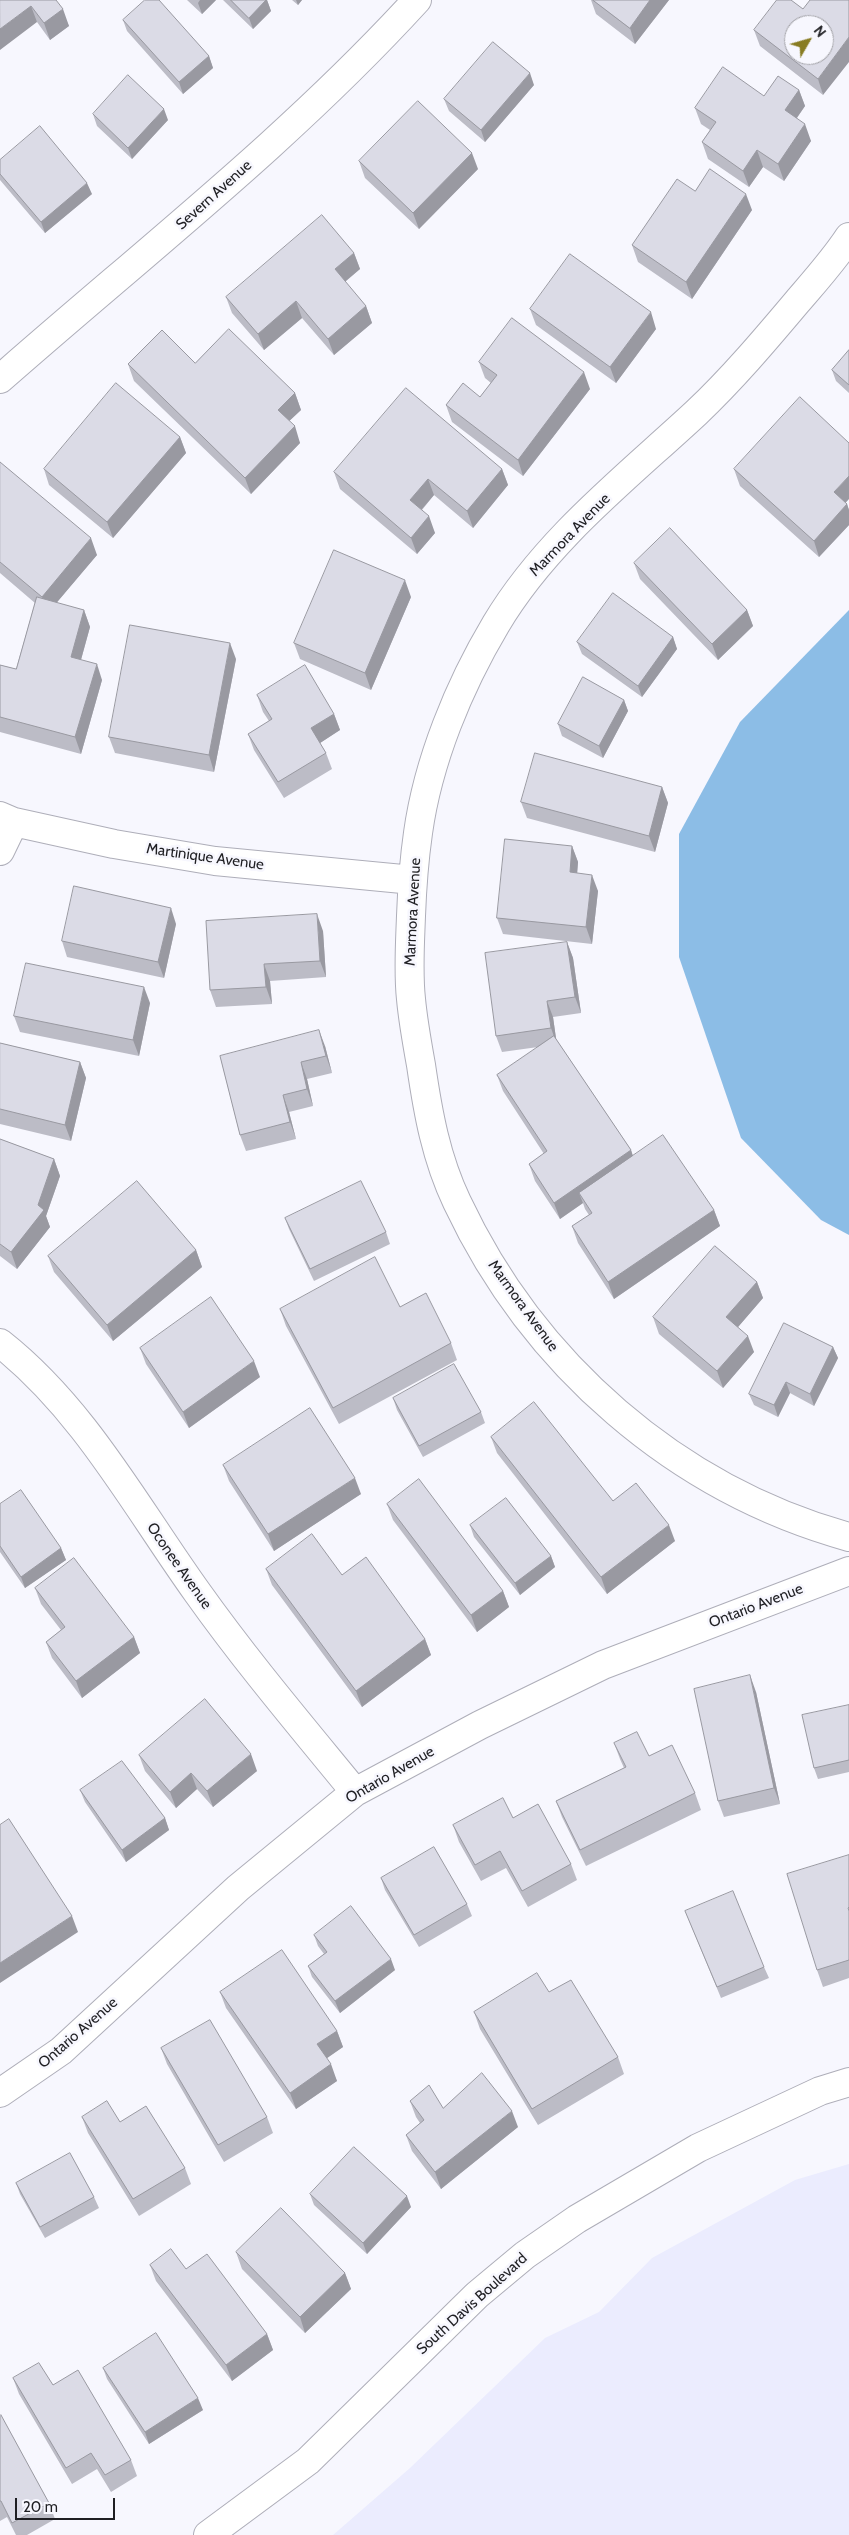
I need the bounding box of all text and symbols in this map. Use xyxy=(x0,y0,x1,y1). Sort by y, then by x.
north arrow xyxy=(784,15,834,65)
text: N xyxy=(810,22,830,41)
street label: Severn Avenue xyxy=(173,156,255,234)
street label: Marmora Avenue xyxy=(526,490,614,580)
street label: Martinique Avenue xyxy=(145,840,265,874)
street label: Marmora Avenue xyxy=(401,857,425,967)
street label: Marmora Avenue xyxy=(484,1257,562,1355)
street label: Oconee Avenue xyxy=(143,1519,215,1613)
street label: Ontario Avenue xyxy=(707,1580,805,1632)
street label: Ontario Avenue xyxy=(343,1742,437,1808)
street label: Ontario Avenue xyxy=(35,1994,121,2072)
street label: South Davis Boulevard xyxy=(413,2250,531,2358)
scale bar xyxy=(18,2488,118,2520)
text: 20 m xyxy=(23,2498,58,2516)

